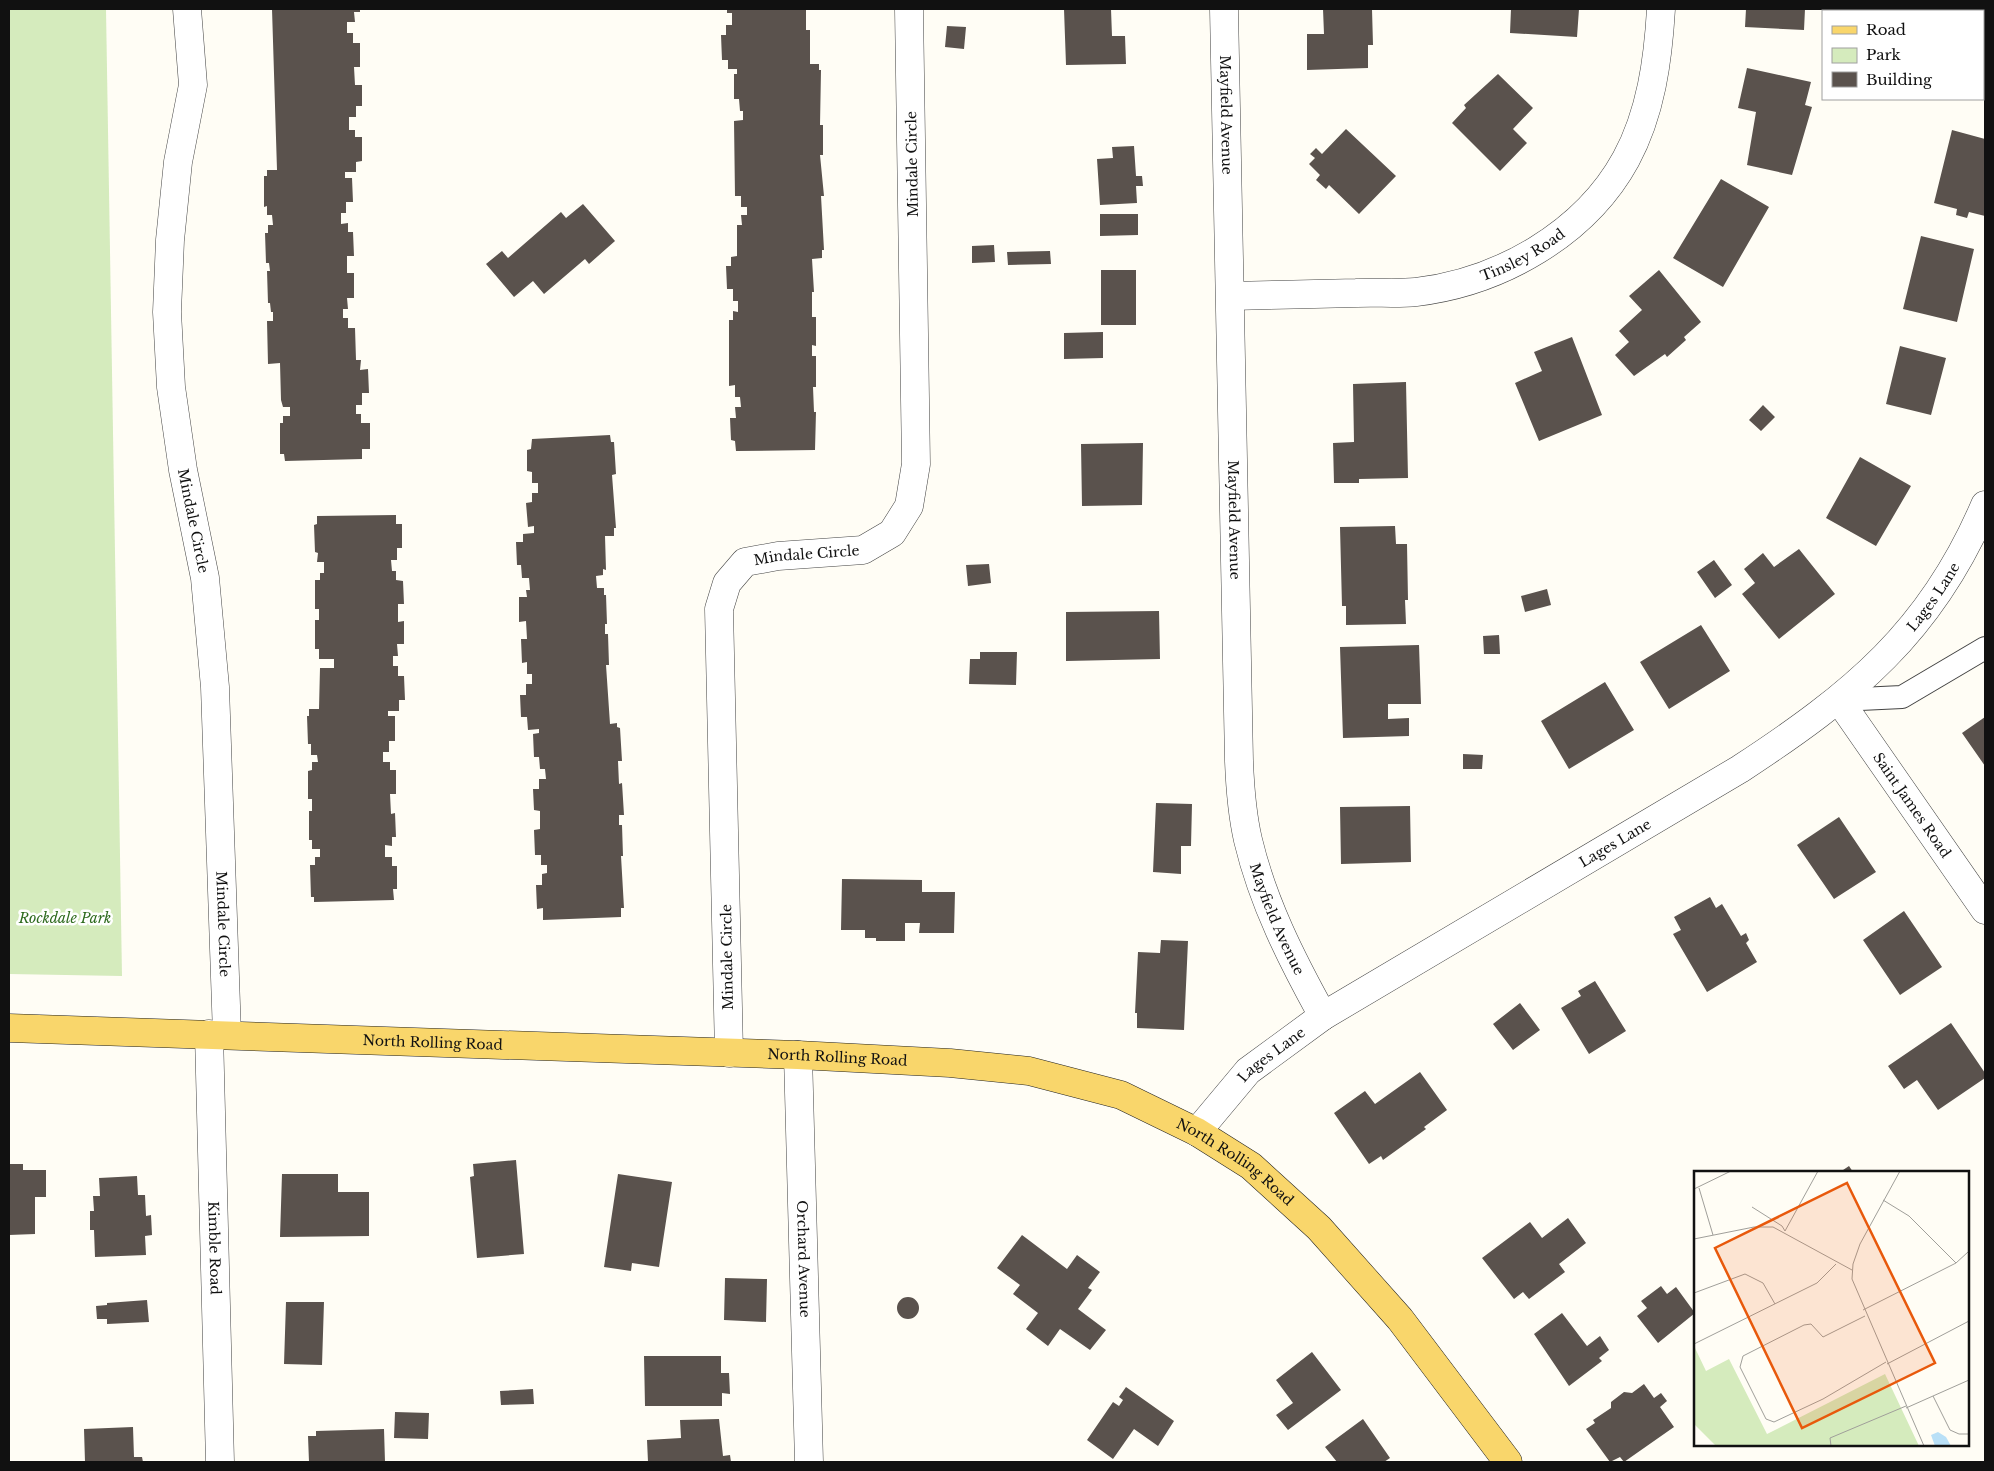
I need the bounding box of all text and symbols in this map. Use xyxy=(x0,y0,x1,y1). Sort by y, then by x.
legend xyxy=(1822,10,1984,100)
text: Road xyxy=(1866,20,1906,39)
text: Park xyxy=(1866,45,1902,64)
street label: Mayfield Avenue xyxy=(1216,55,1236,175)
text: Building xyxy=(1866,70,1933,89)
street label: Mindale Circle xyxy=(902,111,922,217)
street label: Tinsley Road xyxy=(1478,224,1569,285)
street label: Mayfield Avenue xyxy=(1224,460,1244,580)
street label: Mindale Circle xyxy=(174,467,213,575)
street label: Mindale Circle xyxy=(752,541,860,569)
street label: Lages Lane xyxy=(1903,559,1964,635)
street label: Saint James Road xyxy=(1869,749,1955,862)
street label: Lages Lane xyxy=(1576,815,1654,871)
street label: Mayfield Avenue xyxy=(1246,861,1308,978)
street label: Mindale Circle xyxy=(212,871,234,977)
street label: Mindale Circle xyxy=(717,904,737,1010)
park label: Rockdale Park xyxy=(18,909,111,927)
street label: Lages Lane xyxy=(1234,1023,1309,1086)
street label: North Rolling Road xyxy=(362,1031,504,1054)
street label: North Rolling Road xyxy=(767,1045,908,1070)
street label: North Rolling Road xyxy=(1173,1114,1298,1210)
inset map xyxy=(1694,1171,1969,1446)
street label: Orchard Avenue xyxy=(793,1200,814,1318)
street label: Kimble Road xyxy=(204,1201,225,1296)

